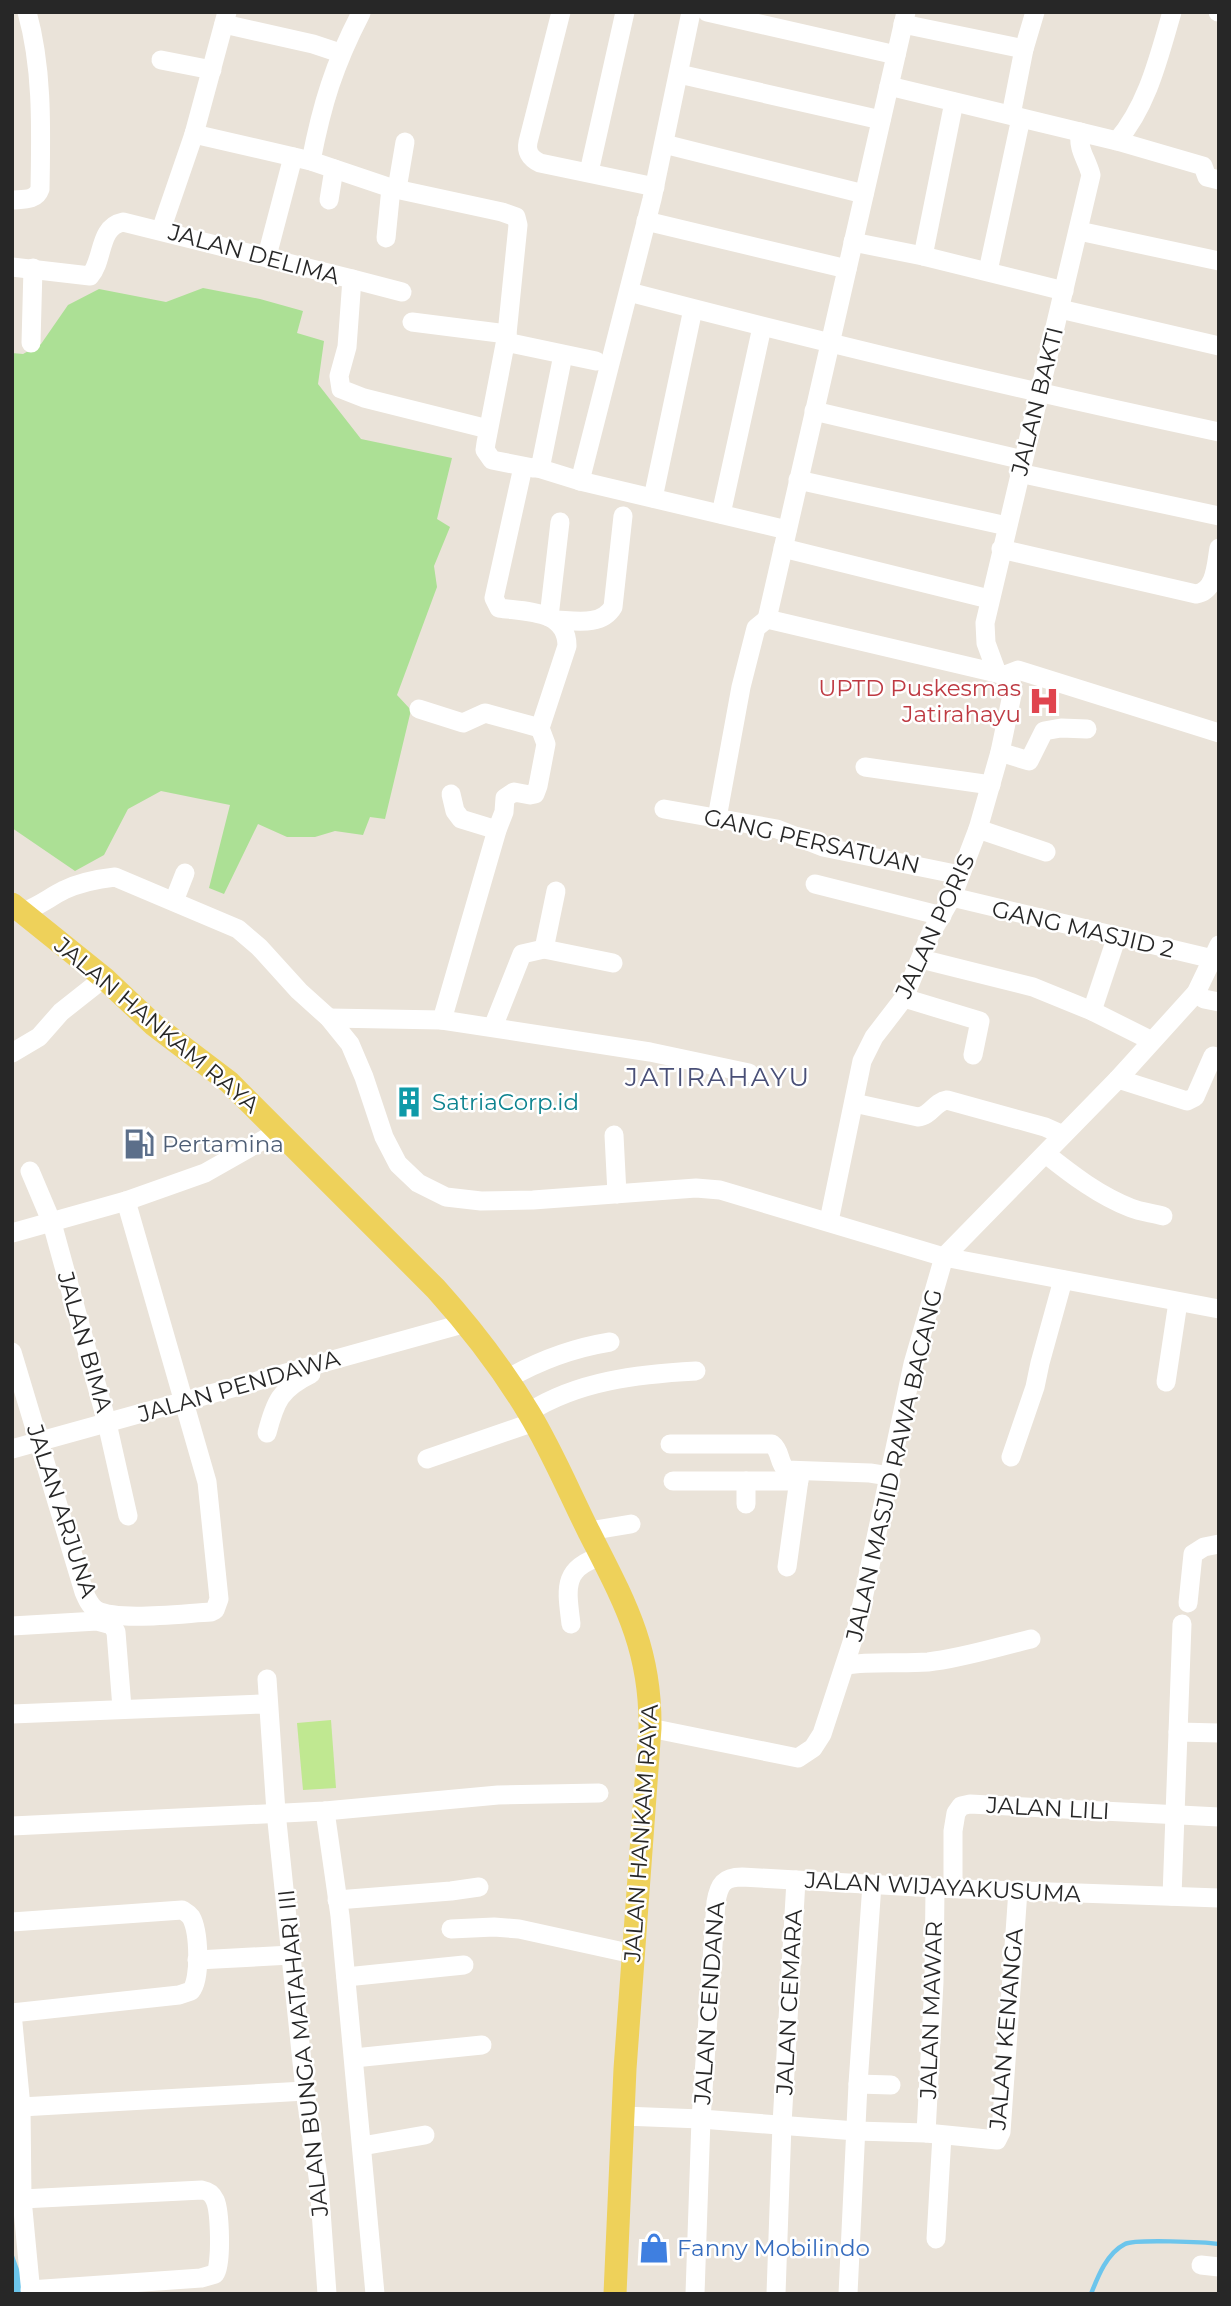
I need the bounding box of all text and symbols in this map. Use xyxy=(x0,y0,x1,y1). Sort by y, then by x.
street label: JALAN DELIMA xyxy=(165,217,343,290)
street label: JALAN BAKTI xyxy=(1005,324,1069,479)
place label: UPTD Puskesmas Jatirahayu xyxy=(818,674,1021,728)
hospital icon: UPTD Puskesmas Jatirahayu xyxy=(1027,684,1061,718)
street label: GANG PERSATUAN xyxy=(701,803,923,879)
street label: JALAN PORIS xyxy=(889,849,981,1004)
street label: GANG MASJID 2 xyxy=(989,894,1177,964)
street label: JALAN HANKAM RAYA xyxy=(48,931,265,1119)
district label: JATIRAHAYU xyxy=(624,1061,811,1093)
building icon: SatriaCorp.id xyxy=(392,1085,426,1119)
place label: SatriaCorp.id xyxy=(432,1088,579,1116)
fuel station icon: Pertamina xyxy=(122,1127,156,1161)
place label: Pertamina xyxy=(162,1130,284,1158)
street label: JALAN BIMA xyxy=(51,1267,119,1416)
street label: JALAN MASJID RAWA BACANG xyxy=(840,1286,948,1645)
street label: JALAN PENDAWA xyxy=(134,1344,344,1428)
street label: JALAN ARJUNA xyxy=(21,1420,103,1602)
street label: JALAN HANKAM RAYA xyxy=(618,1703,664,1964)
street label: JALAN LILI xyxy=(985,1791,1110,1825)
street label: JALAN WIJAYAKUSUMA xyxy=(803,1866,1082,1908)
street label: JALAN BUNGA MATAHARI III xyxy=(272,1888,334,2219)
street label: JALAN CENDANA xyxy=(688,1900,730,2106)
street label: JALAN CEMARA xyxy=(770,1908,808,2096)
street label: JALAN MAWAR xyxy=(914,1921,948,2100)
street label: JALAN KENANGA xyxy=(983,1926,1029,2132)
shop icon: Fanny Mobilindo xyxy=(637,2231,671,2265)
place label: Fanny Mobilindo xyxy=(677,2234,870,2262)

